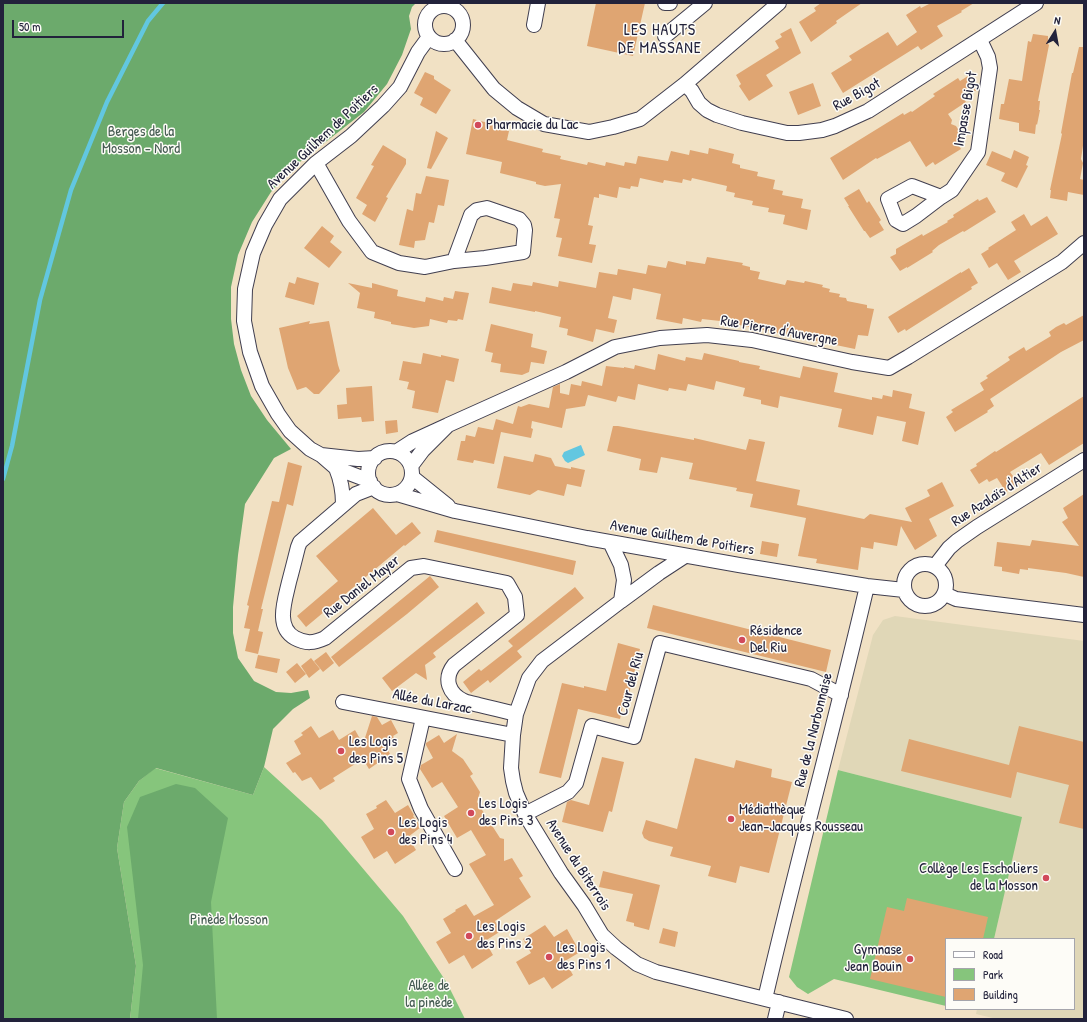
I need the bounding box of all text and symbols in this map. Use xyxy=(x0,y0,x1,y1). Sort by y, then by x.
scale bar xyxy=(14,12,126,38)
north arrow xyxy=(1035,12,1075,52)
text: N xyxy=(1053,13,1061,28)
text: 50 m xyxy=(19,18,40,35)
district label: LES HAUTS DE MASSANE xyxy=(618,21,702,59)
street label: Impasse Bigot xyxy=(951,70,981,148)
street label: Rue Bigot xyxy=(830,75,884,115)
street label: Avenue Guilhem de Poitiers xyxy=(264,81,382,193)
place label: Pharmacie du Lac xyxy=(486,116,578,134)
marker: Pharmacie du Lac xyxy=(473,120,483,130)
park label: Berges de la Mosson - Nord xyxy=(102,123,180,158)
street label: Rue Pierre d'Auvergne xyxy=(719,312,839,350)
street label: Rue Azalaïs d'Altier xyxy=(948,459,1046,531)
street label: Avenue Guilhem de Poitiers xyxy=(609,516,755,560)
street label: Rue Daniel Mayer xyxy=(320,552,404,622)
place label: Résidence Del Riu xyxy=(750,622,802,657)
marker: Résidence Del Riu xyxy=(737,635,747,645)
street label: Cour del Riu xyxy=(614,650,648,718)
street label: Rue de la Narbonnaise xyxy=(791,671,837,789)
street label: Allée du Larzac xyxy=(391,686,473,718)
place label: Les Logis des Pins 5 xyxy=(349,733,403,768)
marker: Les Logis des Pins 5 xyxy=(336,746,346,756)
place label: Les Logis des Pins 3 xyxy=(479,795,533,830)
place label: Médiathèque Jean-Jacques Rousseau xyxy=(739,801,863,836)
marker: Les Logis des Pins 3 xyxy=(466,808,476,818)
place label: Les Logis des Pins 4 xyxy=(399,814,452,849)
marker: Médiathèque Jean-Jacques Rousseau xyxy=(726,814,736,824)
street label: Avenue du Biterrois xyxy=(542,816,614,914)
marker: Les Logis des Pins 4 xyxy=(386,827,396,837)
place label: Collège Les Escholiers de la Mosson xyxy=(919,860,1038,895)
marker: Collège Les Escholiers de la Mosson xyxy=(1041,873,1051,883)
park label: Pinède Mosson xyxy=(190,911,268,929)
place label: Les Logis des Pins 2 xyxy=(477,918,532,953)
marker: Les Logis des Pins 2 xyxy=(464,931,474,941)
legend xyxy=(945,938,1075,1010)
place label: Les Logis des Pins 1 xyxy=(557,939,610,974)
place label: Gymnase Jean Bouin xyxy=(845,941,902,976)
text: Road xyxy=(983,946,1003,963)
marker: Les Logis des Pins 1 xyxy=(544,952,554,962)
marker: Gymnase Jean Bouin xyxy=(905,954,915,964)
text: Park xyxy=(983,966,1003,983)
park label: Allée de la pinède xyxy=(405,977,453,1012)
text: Building xyxy=(983,986,1018,1003)

